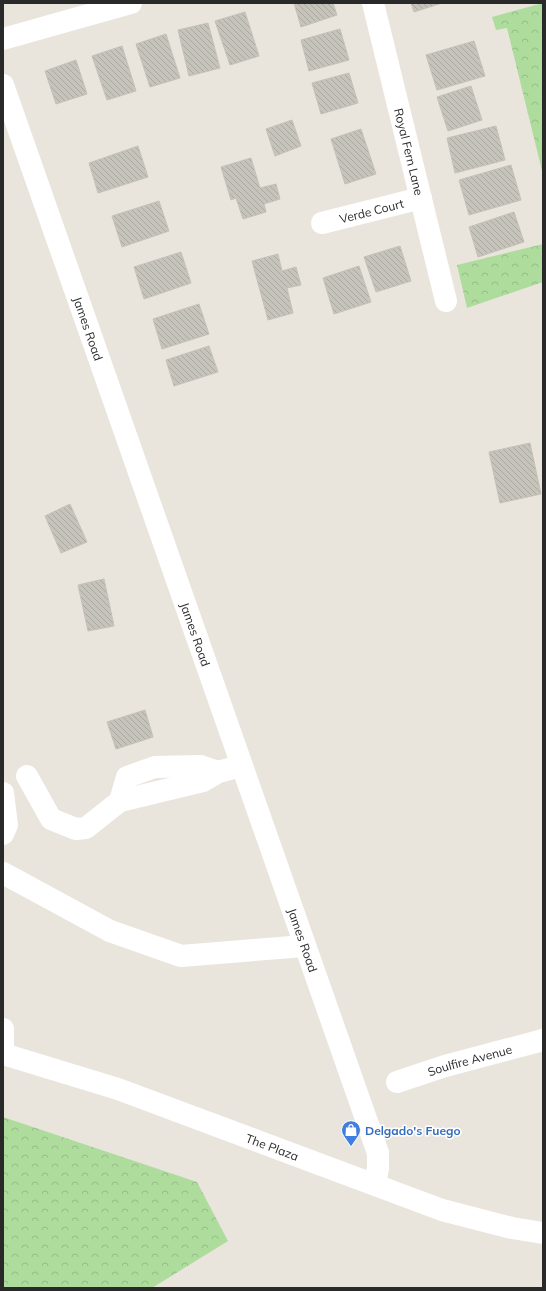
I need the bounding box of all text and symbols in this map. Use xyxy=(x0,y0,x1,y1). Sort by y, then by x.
street label: Royal Fern Lane xyxy=(391,106,427,197)
street label: Verde Court xyxy=(338,195,405,226)
street label: James Road xyxy=(70,294,107,362)
street label: James Road xyxy=(178,600,214,668)
street label: James Road xyxy=(285,906,321,974)
street label: Soulfire Avenue xyxy=(426,1041,513,1079)
shop icon: Delgado's Fuego xyxy=(340,1119,362,1147)
place label: Delgado's Fuego xyxy=(365,1123,461,1138)
street label: The Plaza xyxy=(244,1130,301,1163)

